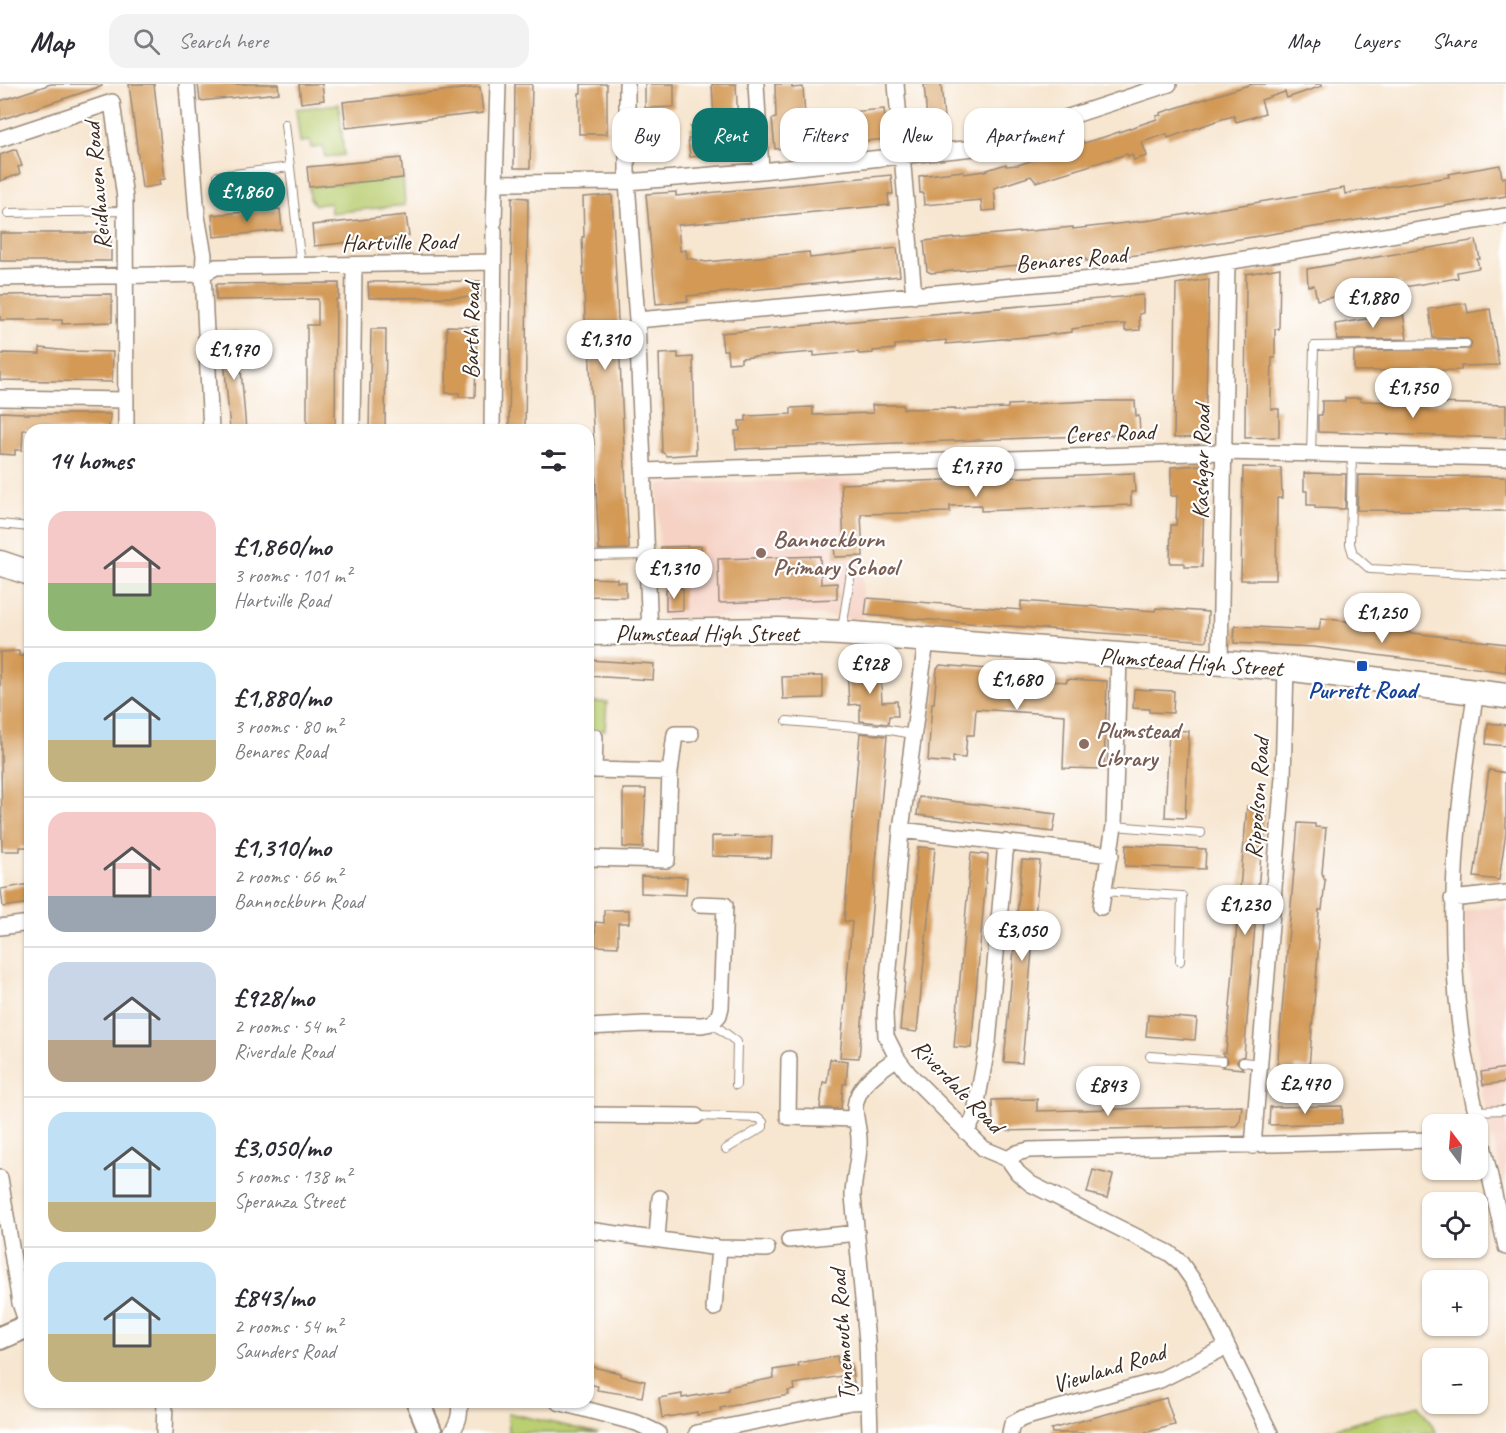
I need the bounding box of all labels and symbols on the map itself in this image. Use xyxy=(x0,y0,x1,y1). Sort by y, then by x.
street label: Reidhaven Road xyxy=(76,117,118,251)
pin: £1,860 xyxy=(198,172,296,223)
street label: Hartville Road xyxy=(341,226,460,258)
street label: Benares Road xyxy=(1014,239,1131,279)
pin: £1,880 xyxy=(1324,278,1422,329)
street label: Barth Road xyxy=(455,279,487,379)
pin: £1,310 xyxy=(556,320,654,371)
pin: £1,970 xyxy=(185,330,283,381)
pin: £1,750 xyxy=(1364,368,1462,419)
street label: Kashgar Road xyxy=(1185,401,1217,519)
street label: Ceres Road xyxy=(1065,416,1159,450)
pin: £1,770 xyxy=(927,447,1025,498)
place label: Bannockburn Primary School xyxy=(773,524,903,582)
marker: Bannockburn Primary School xyxy=(754,546,768,560)
pin: £1,310 xyxy=(625,549,723,600)
pin: £1,250 xyxy=(1333,593,1431,644)
street label: Plumstead High Street xyxy=(615,618,801,648)
street label: Plumstead High Street xyxy=(1098,641,1286,684)
pin: £928 xyxy=(834,644,906,695)
marker: Purrett Road xyxy=(1355,659,1369,673)
pin: £1,680 xyxy=(968,660,1066,711)
place label: Purrett Road xyxy=(1308,675,1420,705)
place label: Plumstead Library xyxy=(1096,715,1184,773)
street label: Rippolson Road xyxy=(1238,733,1276,860)
marker: Plumstead Library xyxy=(1077,737,1091,751)
pin: £1,230 xyxy=(1196,885,1294,936)
pin: £3,050 xyxy=(973,911,1071,962)
street label: Riverdale Road xyxy=(906,1033,1013,1142)
pin: £2,470 xyxy=(1256,1064,1354,1115)
pin: £843 xyxy=(1072,1066,1144,1117)
north arrow xyxy=(1422,1114,1488,1180)
street label: Tynemouth Road xyxy=(822,1264,862,1402)
street label: Viewland Road xyxy=(1049,1336,1173,1399)

